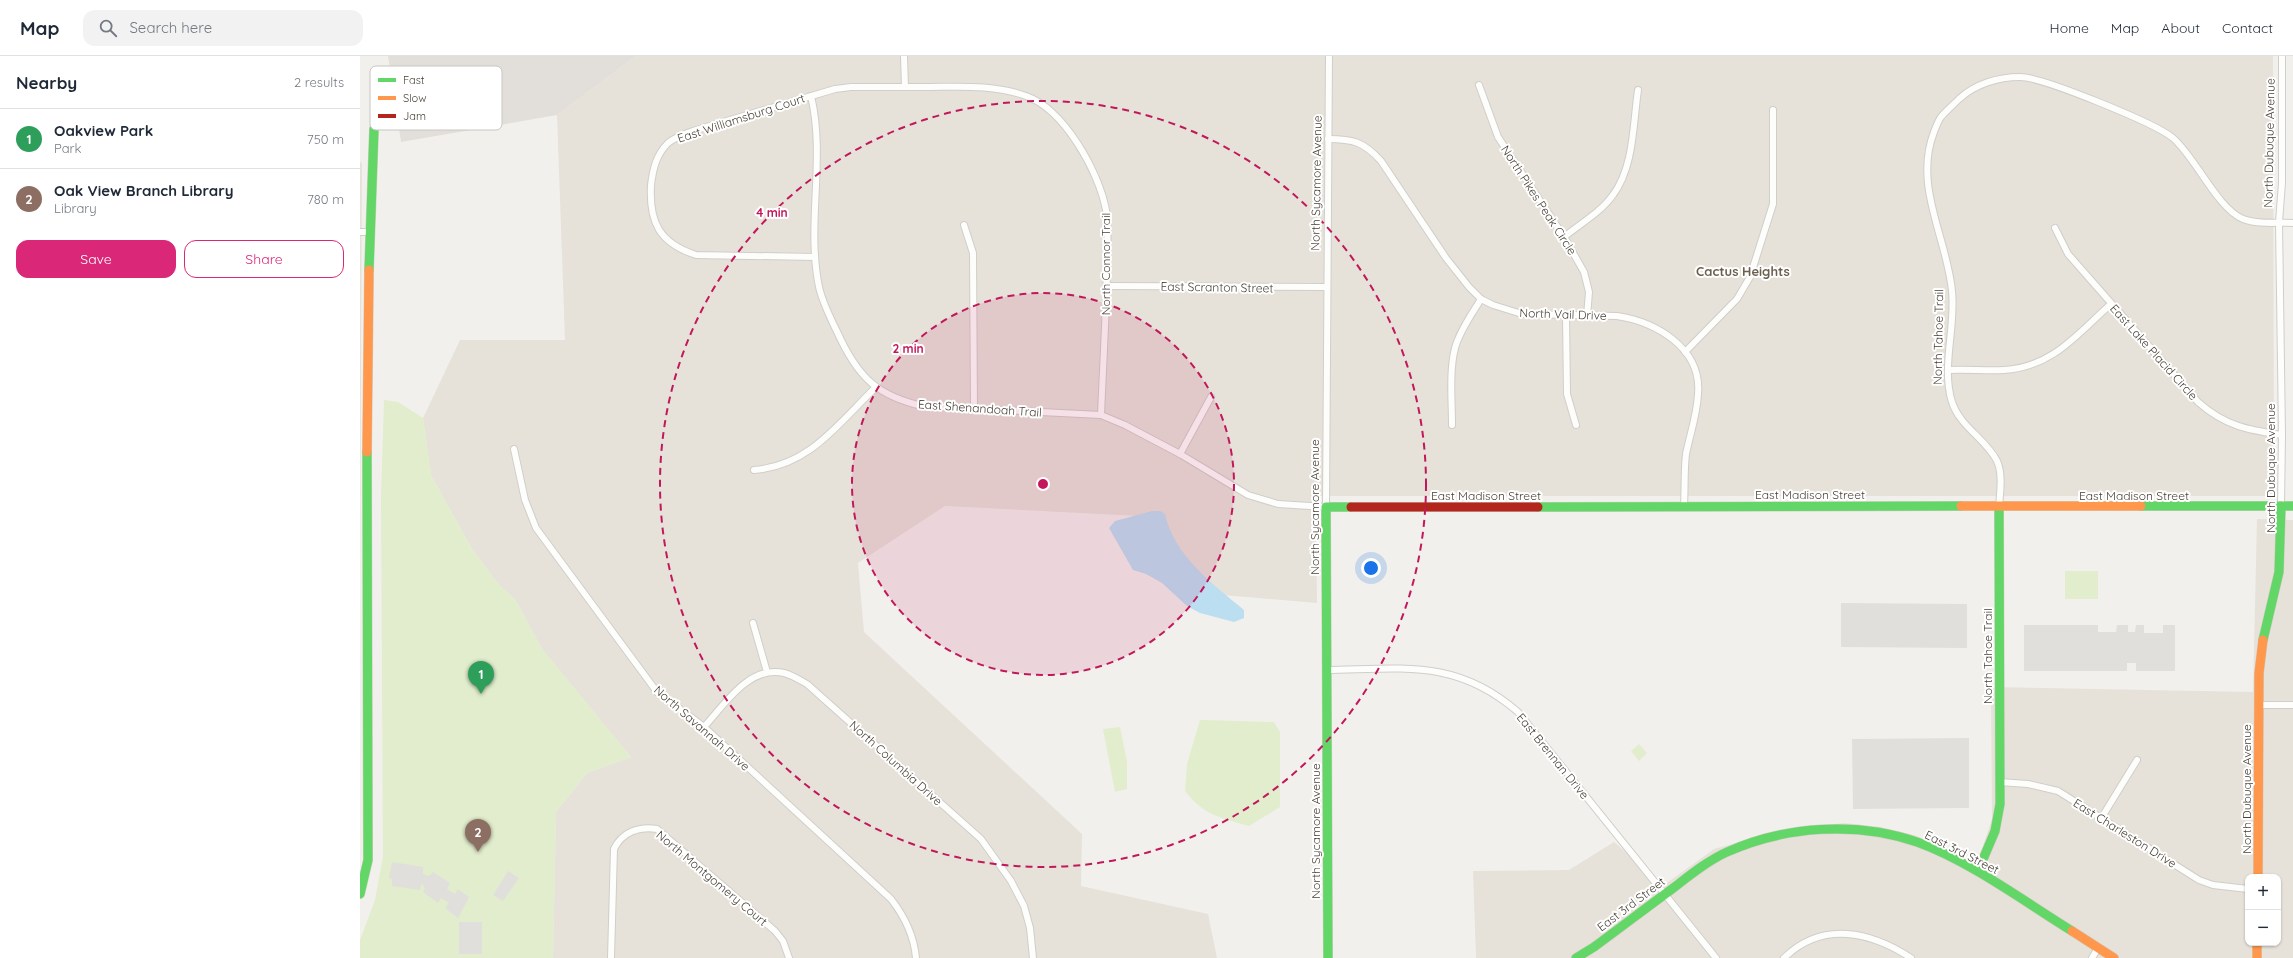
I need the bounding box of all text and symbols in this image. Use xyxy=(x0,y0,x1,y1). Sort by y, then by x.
search box xyxy=(83,10,363,46)
text: Map xyxy=(20,16,59,40)
icon: search xyxy=(97,17,119,39)
text: Search here xyxy=(129,18,212,37)
text: Home xyxy=(2050,19,2089,37)
text: Map xyxy=(2111,19,2139,37)
text: About xyxy=(2161,19,2200,37)
text: Contact xyxy=(2222,19,2273,37)
legend xyxy=(370,66,502,130)
text: Nearby xyxy=(16,72,77,93)
text: Fast xyxy=(403,73,425,87)
text: 2 results xyxy=(294,74,344,90)
street label: North Dubuque Avenue xyxy=(2260,78,2278,208)
street label: East Williamsburg Court xyxy=(675,90,807,146)
text: Slow xyxy=(403,91,427,105)
text: Jam xyxy=(403,109,426,123)
street label: North Sycamore Avenue xyxy=(1307,115,1325,251)
text: Oakview Park xyxy=(54,121,153,140)
text: 1 xyxy=(26,131,32,147)
text: 750 m xyxy=(307,131,344,147)
text: Park xyxy=(54,140,82,156)
street label: North Pikes Peak Circle xyxy=(1498,142,1580,258)
text: Oak View Branch Library xyxy=(54,181,234,200)
text: 2 xyxy=(25,191,33,207)
text: 780 m xyxy=(307,191,344,207)
text: Library xyxy=(54,200,97,216)
text: 4 min xyxy=(756,205,788,220)
street label: North Connor Trail xyxy=(1098,213,1113,315)
button: Save xyxy=(16,240,176,278)
button: Share xyxy=(184,240,344,278)
district label: Cactus Heights xyxy=(1696,263,1790,279)
street label: East Scranton Street xyxy=(1160,279,1274,295)
street label: North Tahoe Trail xyxy=(1930,289,1946,385)
street label: East Lake Placid Circle xyxy=(2107,301,2201,403)
street label: North Vail Drive xyxy=(1519,305,1607,323)
text: 2 min xyxy=(892,341,924,356)
street label: East Shenandoah Trail xyxy=(918,396,1042,420)
street label: North Dubuque Avenue xyxy=(2263,403,2278,533)
street label: North Sycamore Avenue xyxy=(1307,439,1322,575)
centre of rings xyxy=(1036,477,1050,491)
street label: East Madison Street xyxy=(1755,487,1865,502)
street label: East Madison Street xyxy=(1431,488,1541,503)
street label: East Madison Street xyxy=(2079,488,2189,503)
your location xyxy=(1361,558,1381,578)
street label: North Tahoe Trail xyxy=(1980,608,1995,704)
pin: 1 xyxy=(468,661,494,694)
street label: North Savannah Drive xyxy=(651,682,753,774)
street label: East Brennan Drive xyxy=(1514,710,1592,802)
street label: North Columbia Drive xyxy=(847,717,946,809)
street label: North Dubuque Avenue xyxy=(2239,724,2254,854)
street label: North Sycamore Avenue xyxy=(1308,763,1323,899)
street label: East Charleston Drive xyxy=(2071,795,2180,871)
pin: 2 xyxy=(465,819,491,852)
street label: North Montgomery Court xyxy=(653,827,771,929)
street label: East 3rd Street xyxy=(1922,827,2002,877)
street label: East 3rd Street xyxy=(1594,874,1668,934)
map controls xyxy=(2245,874,2281,946)
button: + xyxy=(2245,874,2281,910)
button: − xyxy=(2245,910,2281,946)

